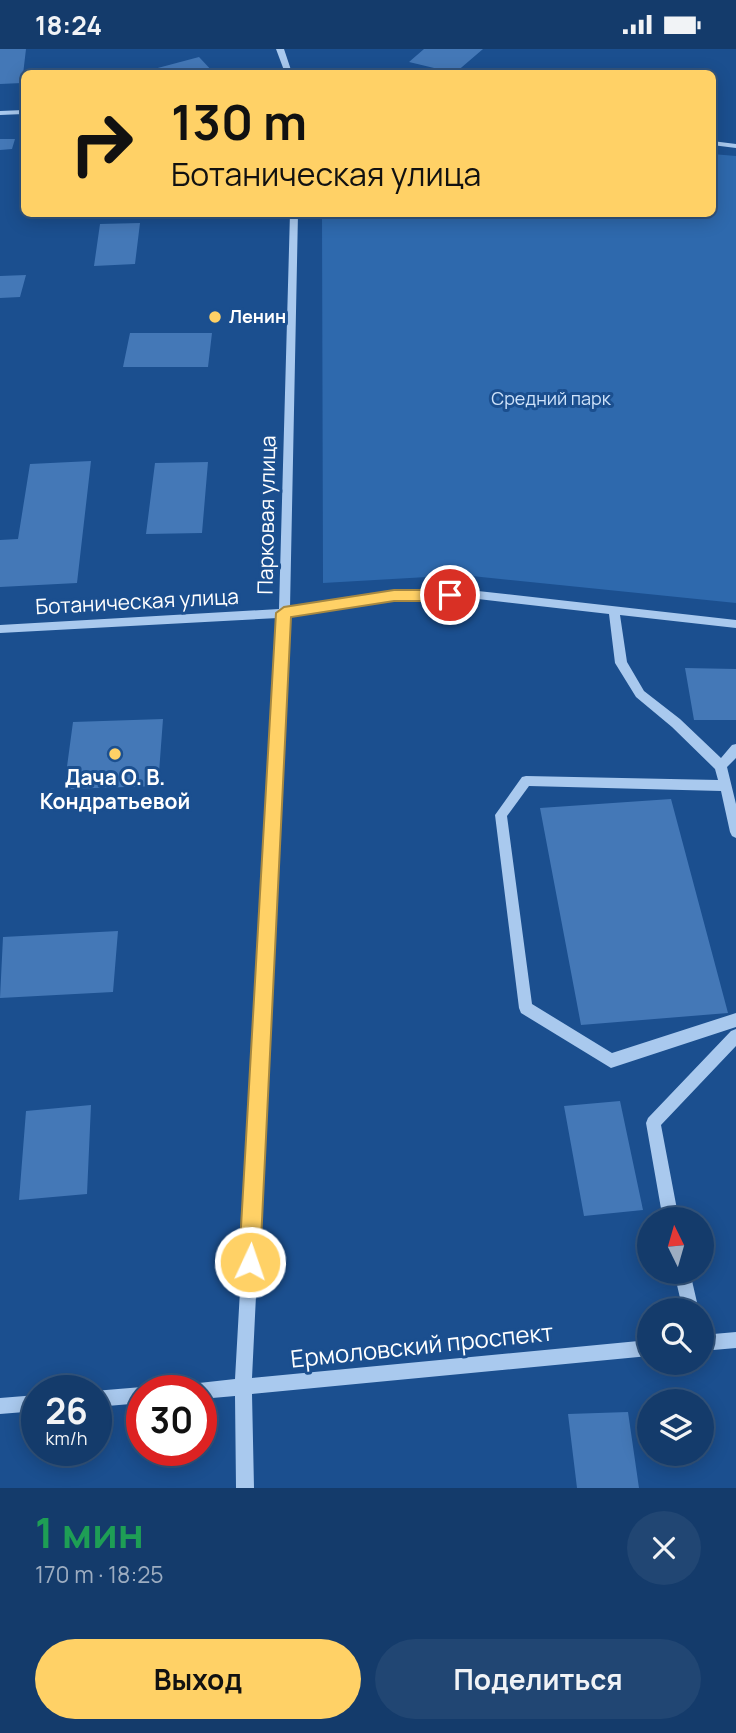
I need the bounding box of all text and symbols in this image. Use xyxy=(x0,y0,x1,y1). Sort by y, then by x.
text: 18:24 xyxy=(35,7,102,43)
text: 130 m xyxy=(171,88,307,155)
icon: right xyxy=(56,98,147,189)
text: Ботаническая улица xyxy=(171,152,481,196)
place label: Ленин xyxy=(229,304,286,328)
marker: Ленин xyxy=(207,309,223,325)
park label: Средний парк xyxy=(491,386,612,410)
street label: Парковая улица xyxy=(251,435,281,595)
pin xyxy=(420,565,480,625)
icon: arrive xyxy=(431,576,469,614)
street label: Ботаническая улица xyxy=(35,582,239,620)
marker: Дача О. В. Кондратьевой xyxy=(107,746,123,762)
place label: Дача О. В. Кондратьевой xyxy=(40,763,190,815)
north arrow xyxy=(637,1207,714,1285)
map controls xyxy=(637,1207,714,1466)
position arrow xyxy=(213,1225,287,1299)
button: search xyxy=(637,1298,714,1375)
street label: Ермоловский проспект xyxy=(289,1314,555,1375)
speed limit sign: 30 xyxy=(126,1375,217,1466)
text: 26 xyxy=(45,1387,88,1435)
button: layers xyxy=(637,1389,714,1466)
text: km/h xyxy=(46,1426,87,1450)
text: 1 мин xyxy=(35,1503,144,1561)
button: close xyxy=(627,1511,701,1585)
text: 170 m · 18:25 xyxy=(35,1558,164,1590)
button: Выход xyxy=(35,1639,361,1719)
button: Поделиться xyxy=(375,1639,701,1719)

